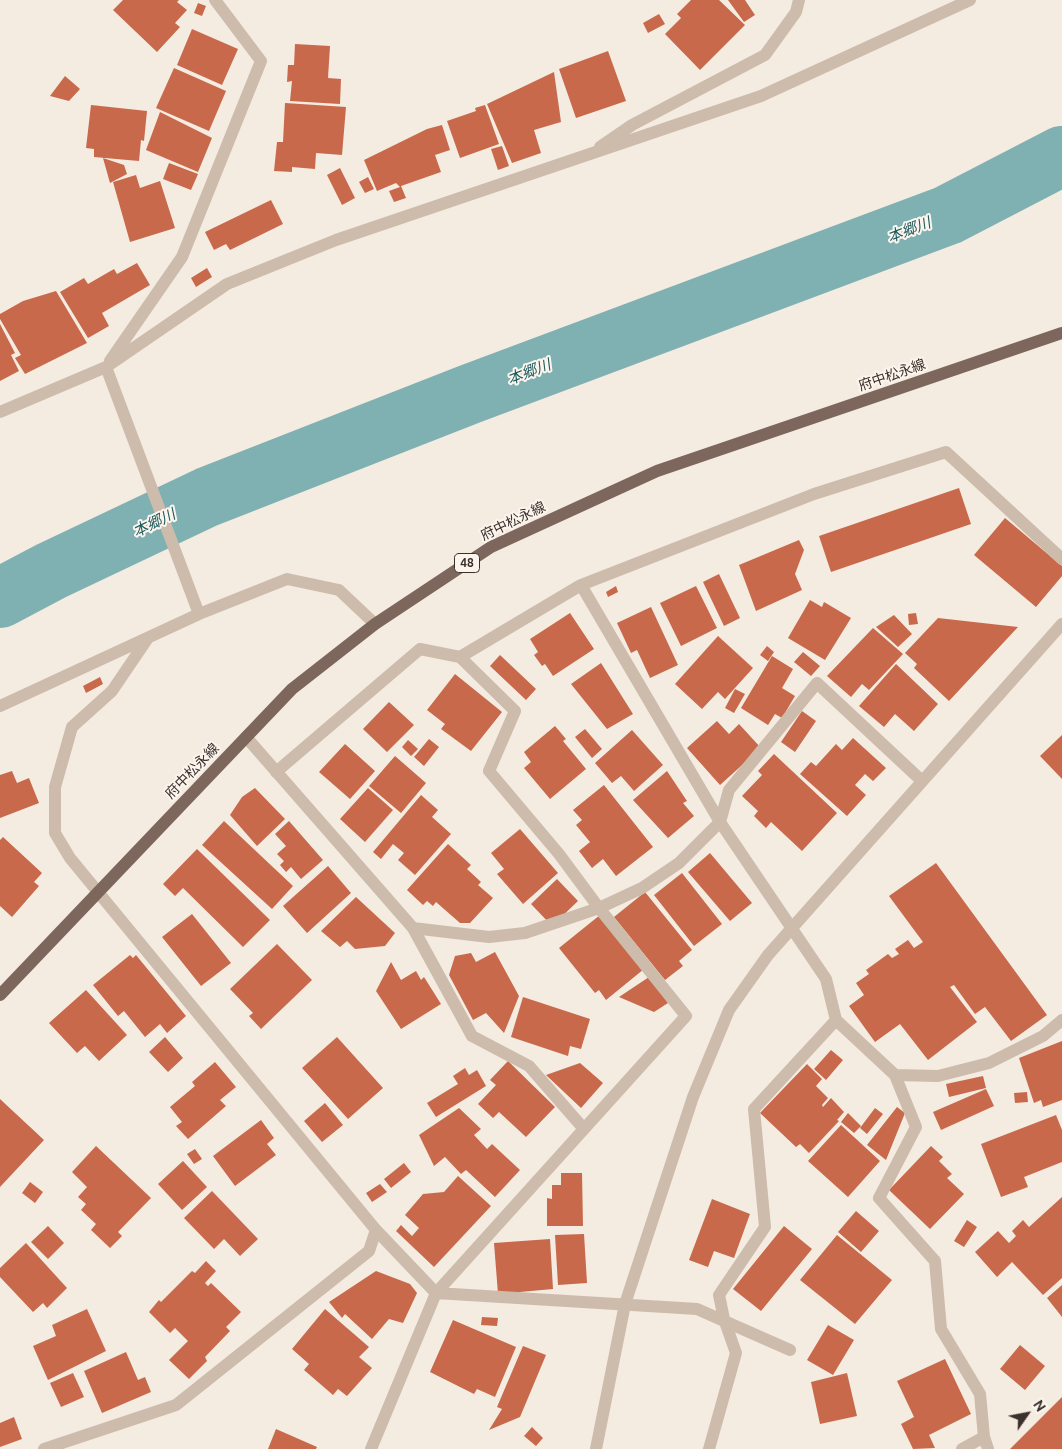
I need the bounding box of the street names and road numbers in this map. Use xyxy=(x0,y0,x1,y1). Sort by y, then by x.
street label: 府中松永線 xyxy=(856,356,928,394)
street label: 府中松永線 xyxy=(478,498,548,544)
road number: 48 xyxy=(454,554,480,572)
street label: 府中松永線 xyxy=(162,740,222,802)

